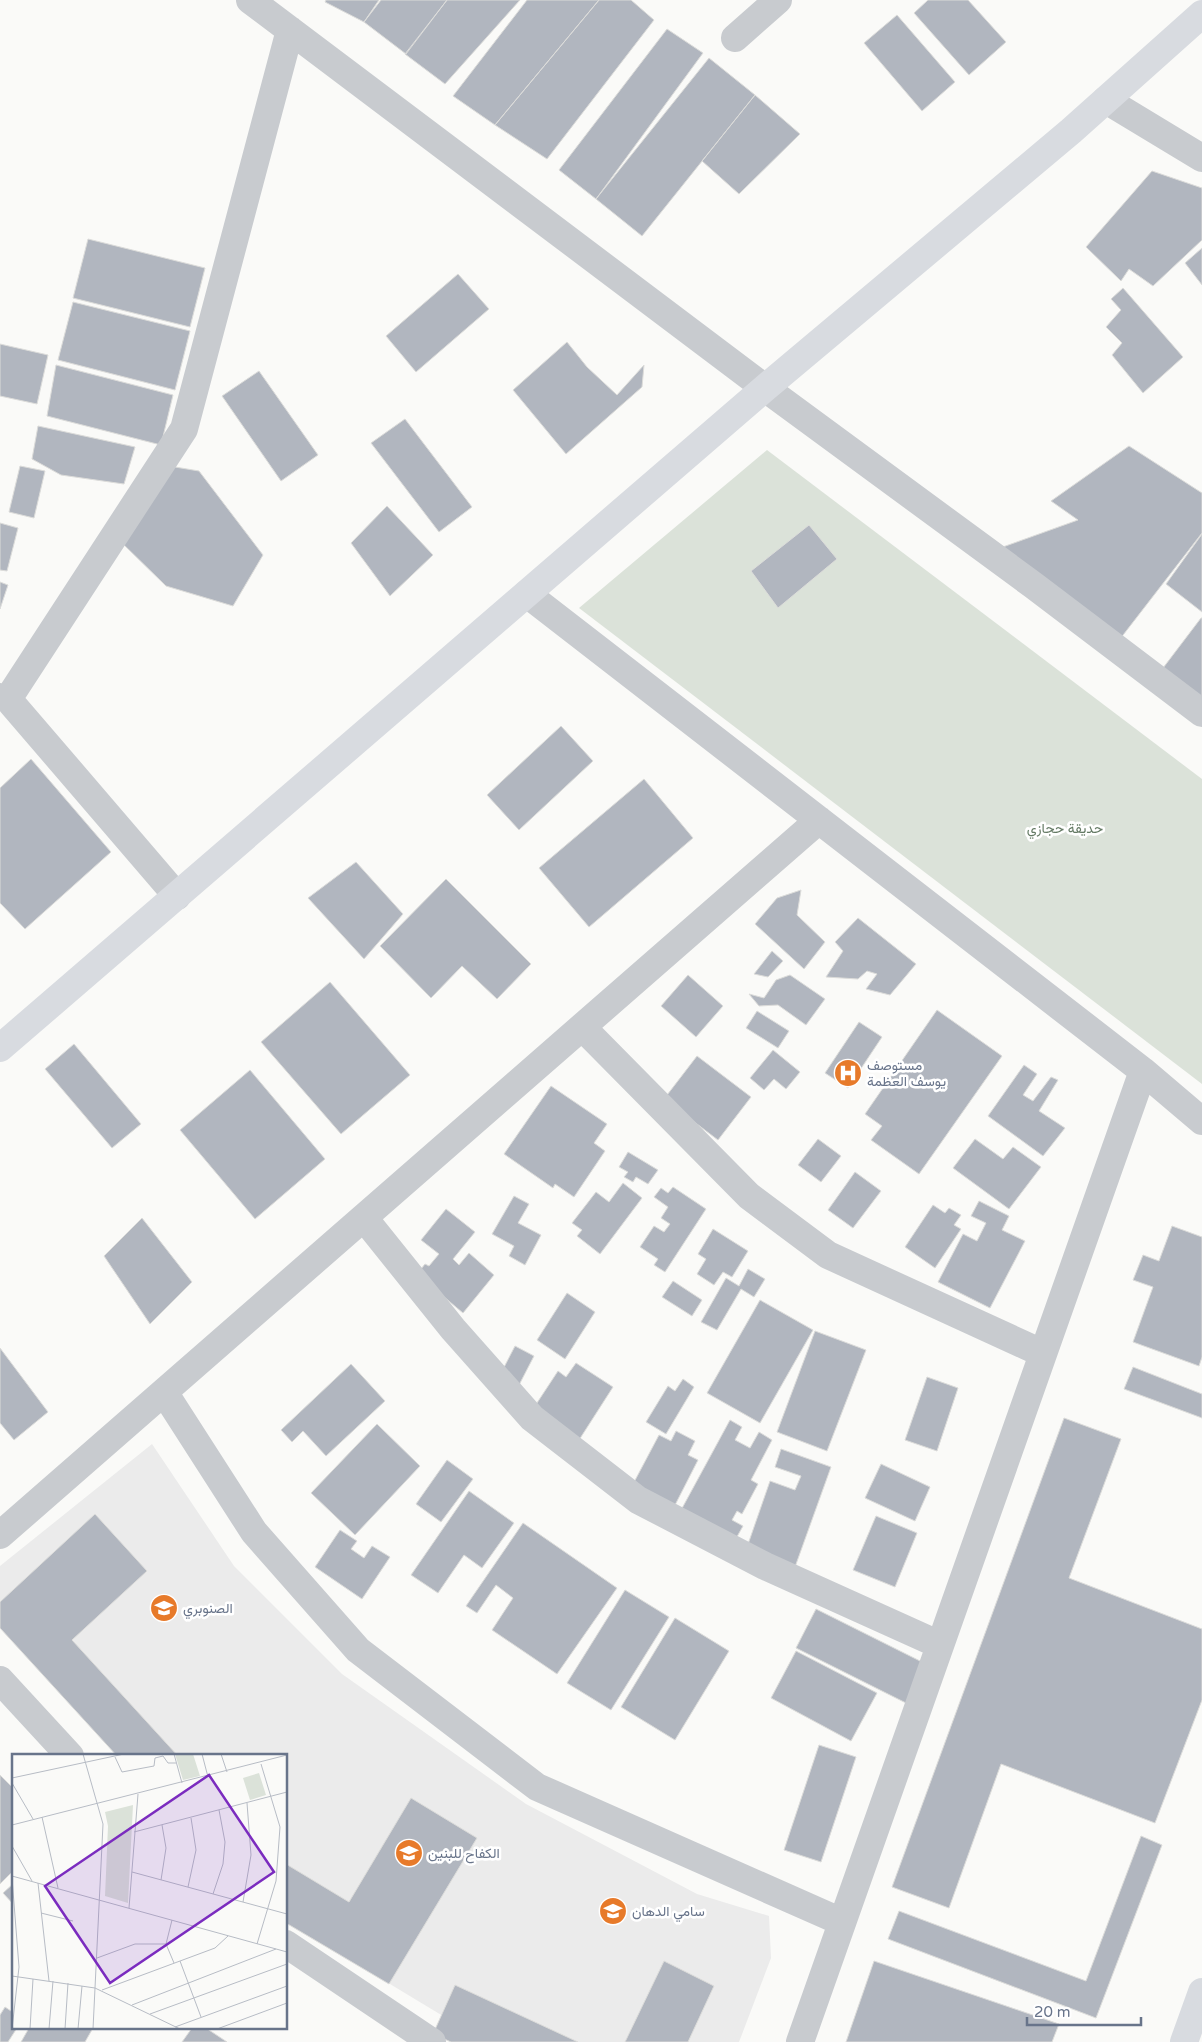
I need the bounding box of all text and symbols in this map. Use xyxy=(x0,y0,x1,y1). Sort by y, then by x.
park label: حديقة حجازي xyxy=(1027,820,1103,840)
place label: مستوصف يوسف العظمة xyxy=(867,1057,946,1090)
hospital icon: مستوصف يوسف العظمة xyxy=(833,1058,863,1088)
school or university icon: الصنوبري xyxy=(149,1593,179,1623)
place label: الصنوبري xyxy=(183,1600,233,1620)
inset map xyxy=(12,1754,288,2030)
school or university icon: الكفاح للبنين xyxy=(394,1838,424,1868)
place label: الكفاح للبنين xyxy=(428,1845,500,1864)
school or university icon: سامي الدهان xyxy=(598,1896,628,1926)
place label: سامي الدهان xyxy=(632,1903,705,1923)
scale bar xyxy=(1027,1994,1141,2026)
text: 20 m xyxy=(1034,2003,1071,2021)

